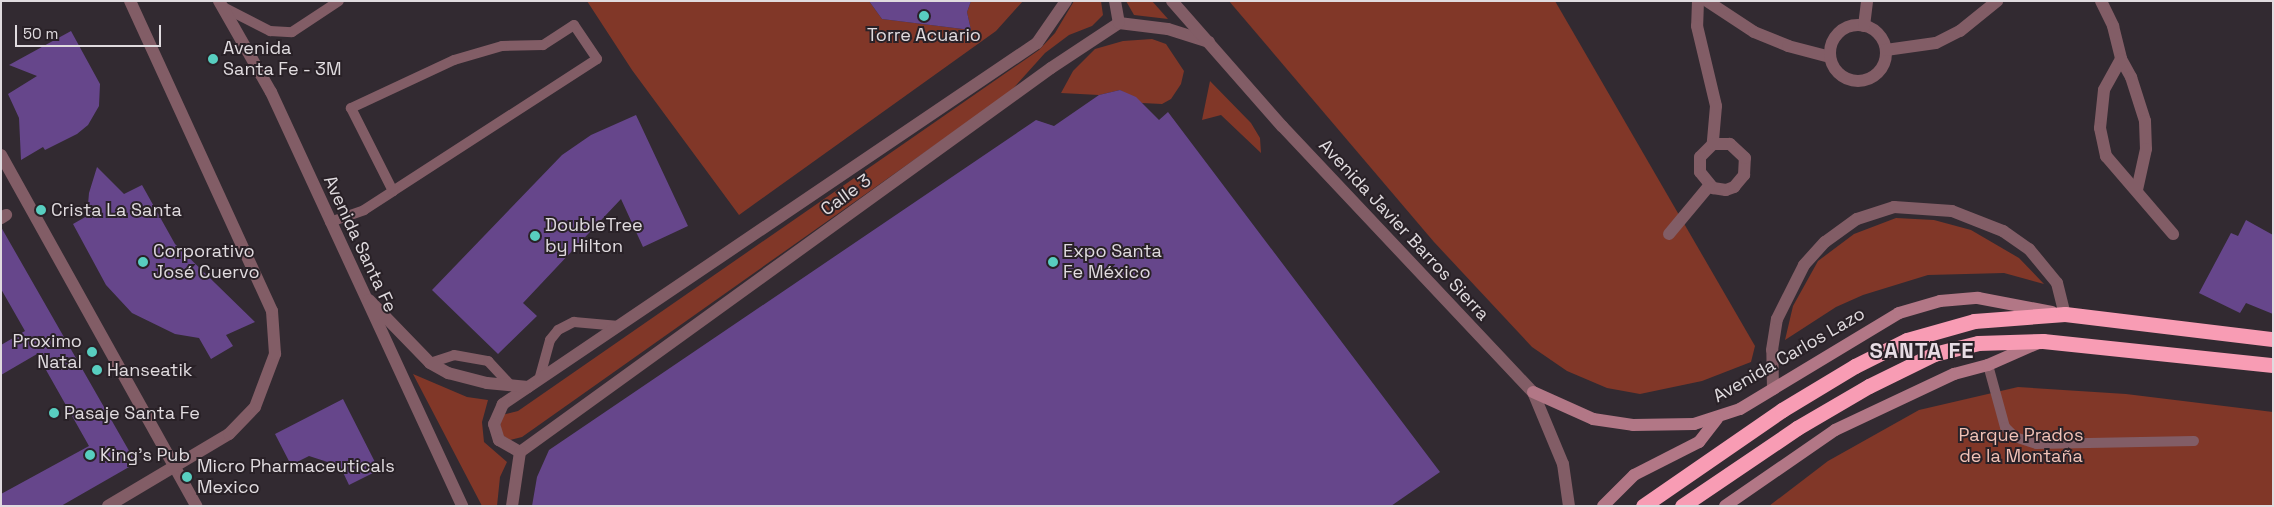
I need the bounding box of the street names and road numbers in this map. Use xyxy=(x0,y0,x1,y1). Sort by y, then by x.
street label: Avenida Javier Barros Sierra xyxy=(1314,135,1494,325)
street label: Calle 3 xyxy=(817,170,875,220)
street label: Avenida Santa Fe xyxy=(319,172,401,316)
street label: Avenida Carlos Lazo xyxy=(1709,303,1869,407)

